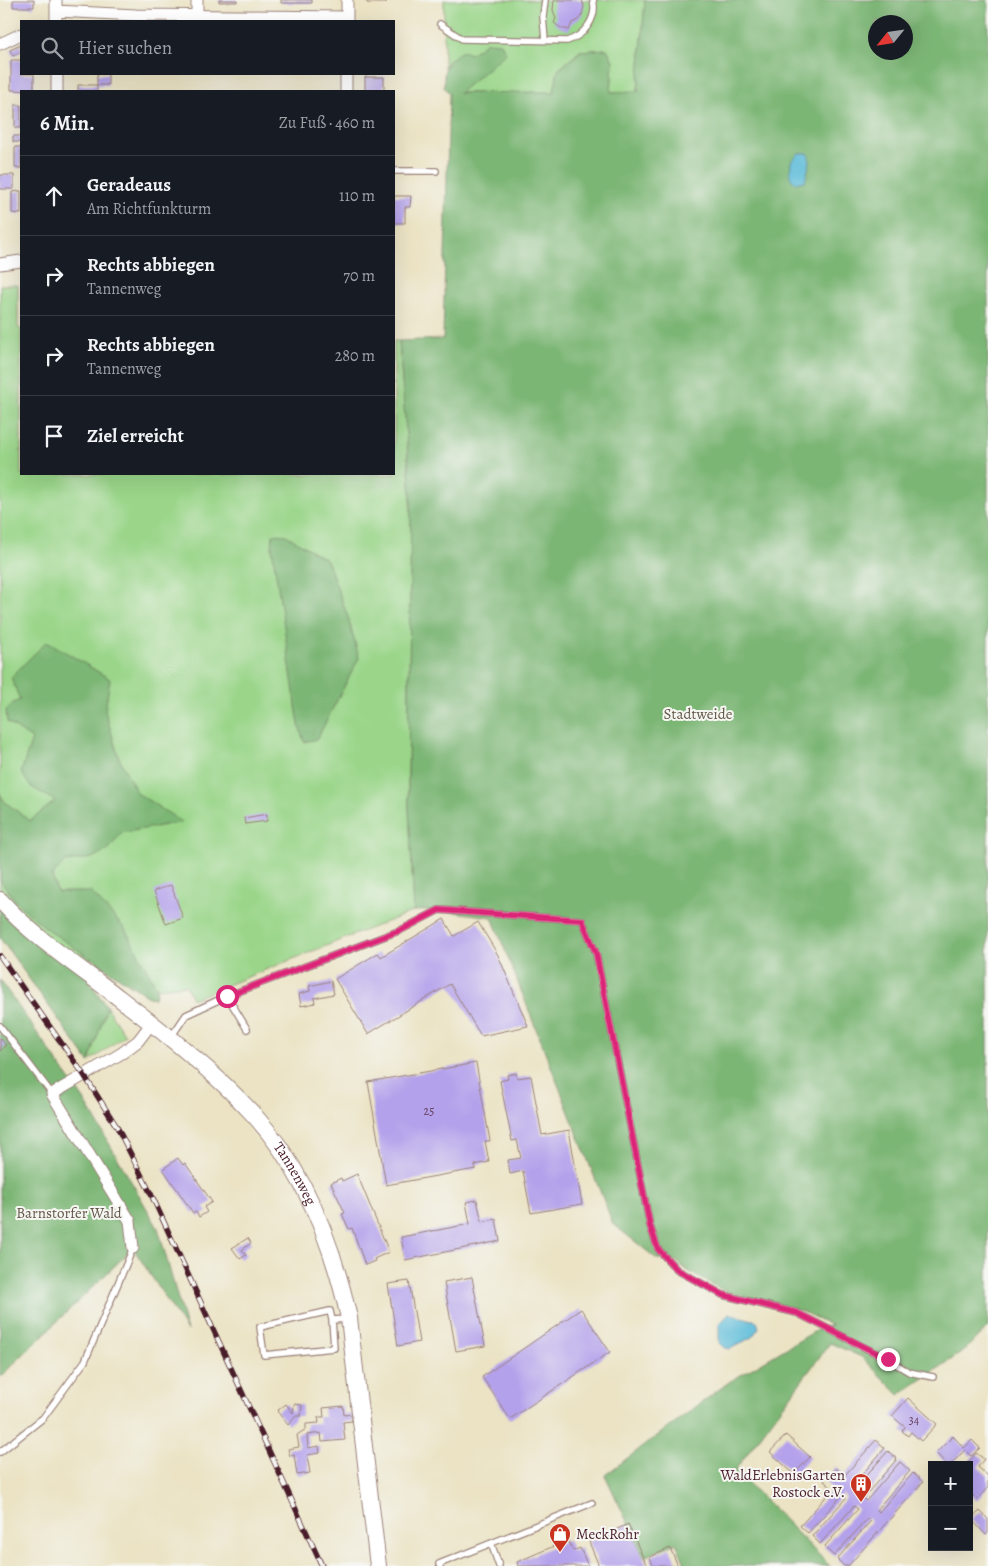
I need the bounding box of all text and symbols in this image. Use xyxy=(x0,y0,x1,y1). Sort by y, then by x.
north arrow xyxy=(868,15,913,60)
search box xyxy=(20,20,395,75)
icon: search xyxy=(38,34,66,62)
text: Hier suchen xyxy=(78,35,172,61)
text: 6 Min. xyxy=(40,109,95,137)
text: Zu Fuß · 460 m xyxy=(279,112,375,134)
text: Geradeaus xyxy=(87,172,171,198)
icon: ahead xyxy=(40,182,68,210)
text: 110 m xyxy=(339,185,375,207)
text: Am Richtfunkturm xyxy=(87,198,211,220)
text: Rechts abbiegen xyxy=(87,252,215,278)
icon: right xyxy=(40,262,68,290)
text: 70 m xyxy=(343,265,375,287)
text: Tannenweg xyxy=(87,278,162,300)
text: Rechts abbiegen xyxy=(87,332,215,358)
icon: right xyxy=(40,342,68,370)
text: 280 m xyxy=(335,345,375,367)
text: Tannenweg xyxy=(87,358,162,380)
icon: arrive xyxy=(40,422,68,450)
text: Ziel erreicht xyxy=(87,423,184,449)
park label: Stadtweide xyxy=(664,704,733,724)
route start xyxy=(216,985,239,1008)
house number: 25 xyxy=(424,1103,434,1119)
street label: Tannenweg xyxy=(269,1138,321,1209)
park label: Barnstorfer Wald xyxy=(16,1203,123,1223)
route end xyxy=(877,1348,900,1371)
house number: 34 xyxy=(909,1412,920,1428)
map controls xyxy=(928,1461,973,1551)
button: + xyxy=(928,1461,973,1506)
place label: WaldErlebnisGarten Rostock e.V. xyxy=(719,1465,845,1502)
building icon: WaldErlebnisGarten Rostock e.V. xyxy=(849,1472,873,1503)
button: − xyxy=(928,1506,973,1551)
shop icon: MeckRohr xyxy=(548,1522,572,1553)
place label: MeckRohr xyxy=(576,1524,639,1544)

